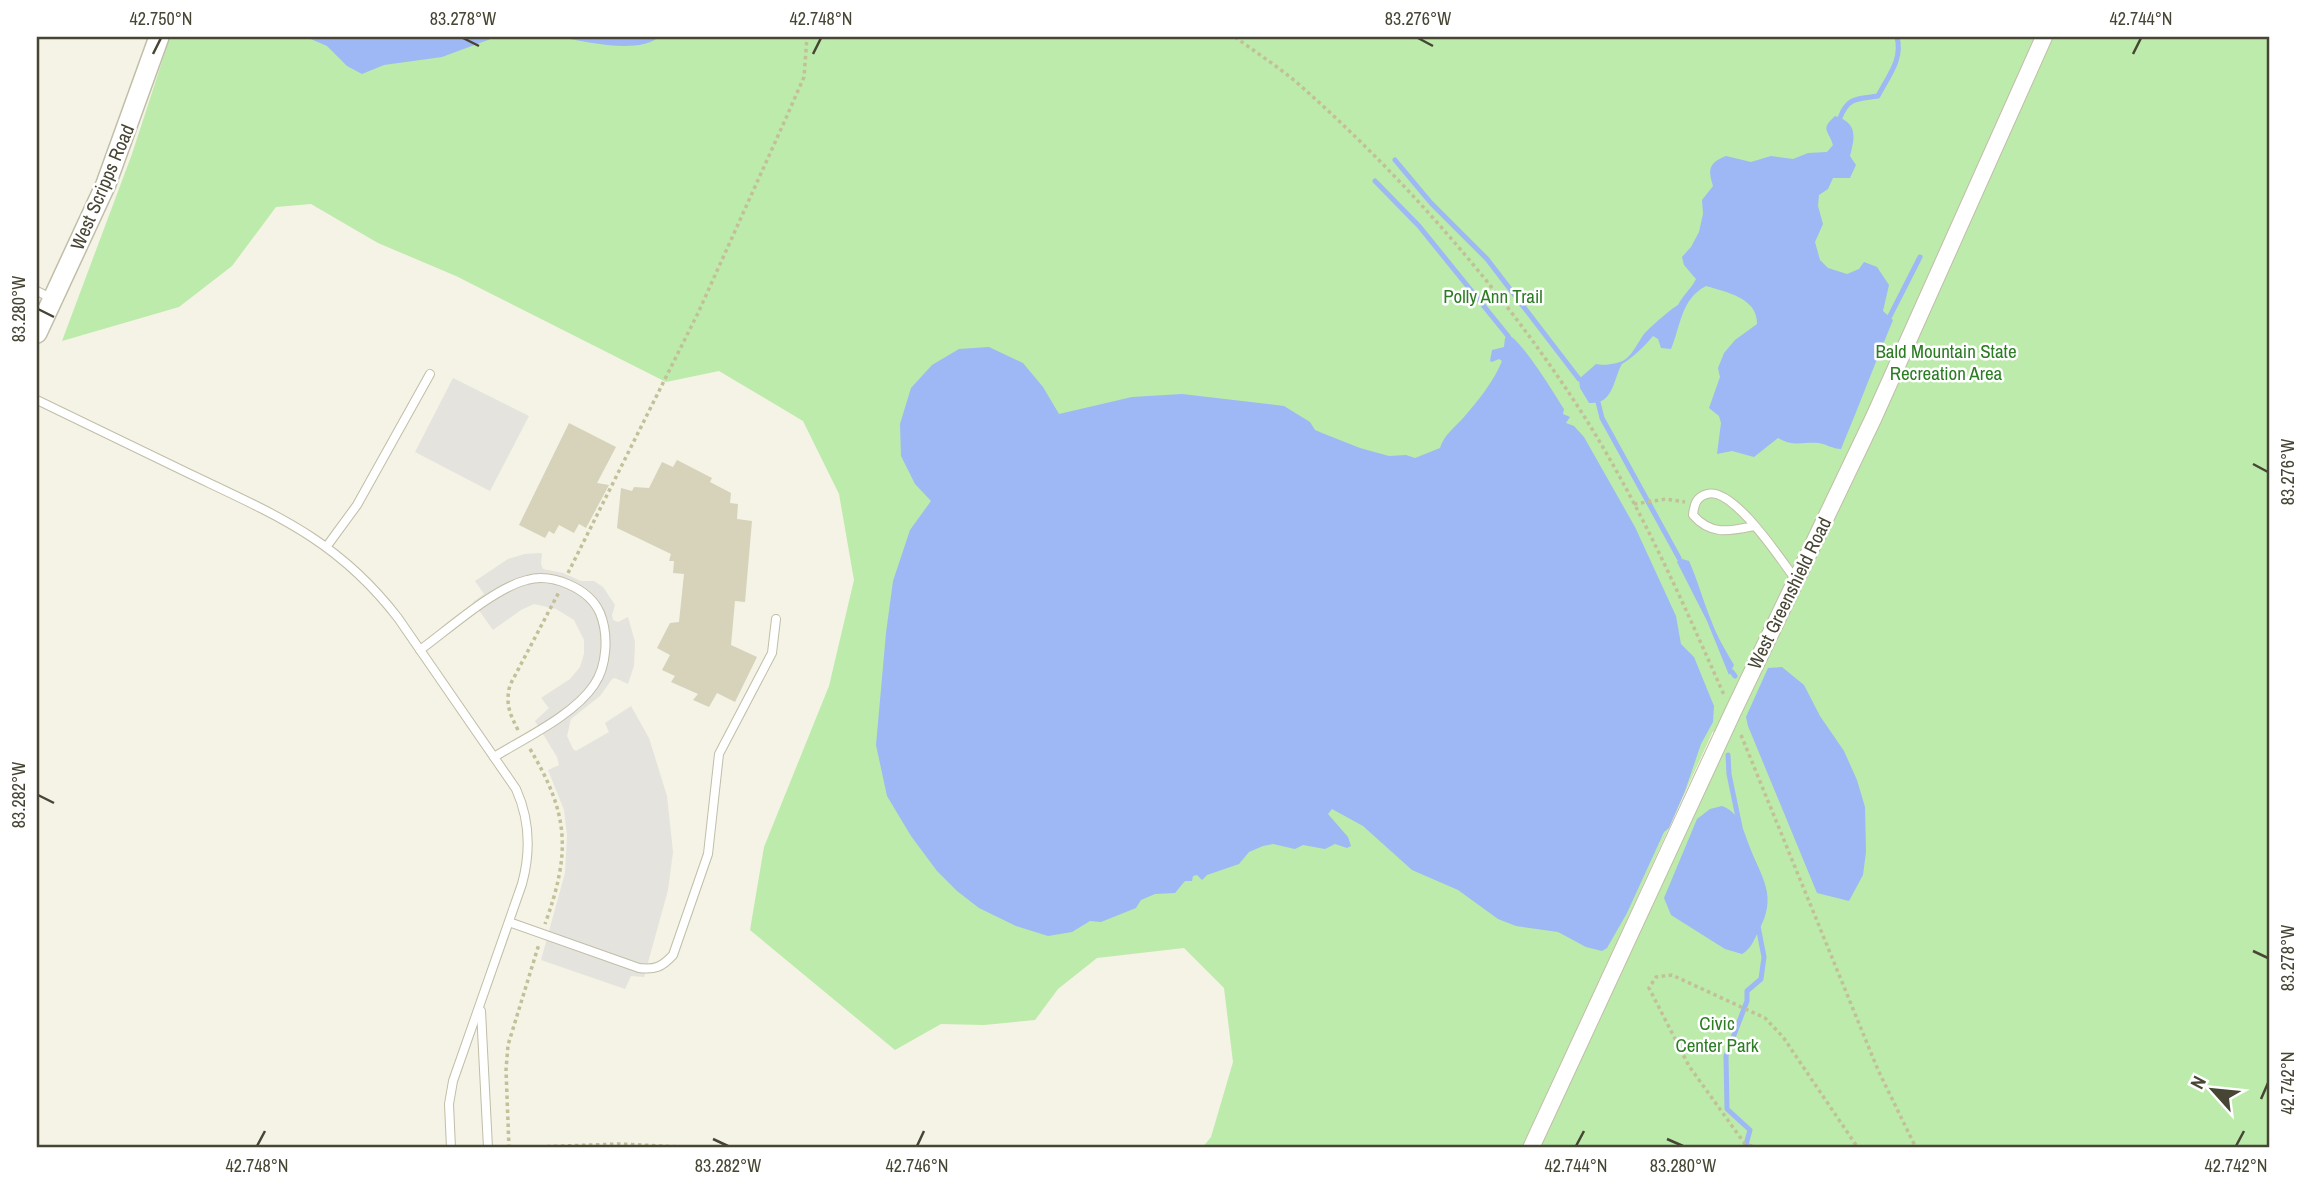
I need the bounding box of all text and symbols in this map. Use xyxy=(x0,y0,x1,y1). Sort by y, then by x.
text: 42.750°N xyxy=(130,6,193,31)
text: 83.278°W xyxy=(430,6,496,31)
text: 42.748°N xyxy=(790,6,853,31)
text: 83.276°W xyxy=(1385,6,1451,31)
text: 42.744°N xyxy=(2110,6,2173,31)
street label: West Scripps Road xyxy=(64,120,140,254)
text: 83.280°W xyxy=(6,276,31,342)
park label: Polly Ann Trail xyxy=(1443,283,1543,309)
park label: Bald Mountain State Recreation Area xyxy=(1875,338,2017,386)
text: 83.276°W xyxy=(2275,439,2300,505)
street label: West Greenshield Road xyxy=(1741,513,1837,673)
text: 83.282°W xyxy=(6,762,31,828)
text: 83.278°W xyxy=(2275,925,2300,991)
park label: Civic Center Park xyxy=(1675,1010,1759,1058)
text: 42.742°N xyxy=(2275,1052,2300,1115)
north arrow xyxy=(2178,1056,2248,1126)
text: N xyxy=(2184,1071,2212,1093)
text: 42.748°N xyxy=(226,1153,289,1178)
text: 83.282°W xyxy=(695,1153,761,1178)
text: 42.746°N xyxy=(886,1153,949,1178)
text: 42.744°N xyxy=(1545,1153,1608,1178)
text: 83.280°W xyxy=(1650,1153,1716,1178)
text: 42.742°N xyxy=(2205,1153,2268,1178)

